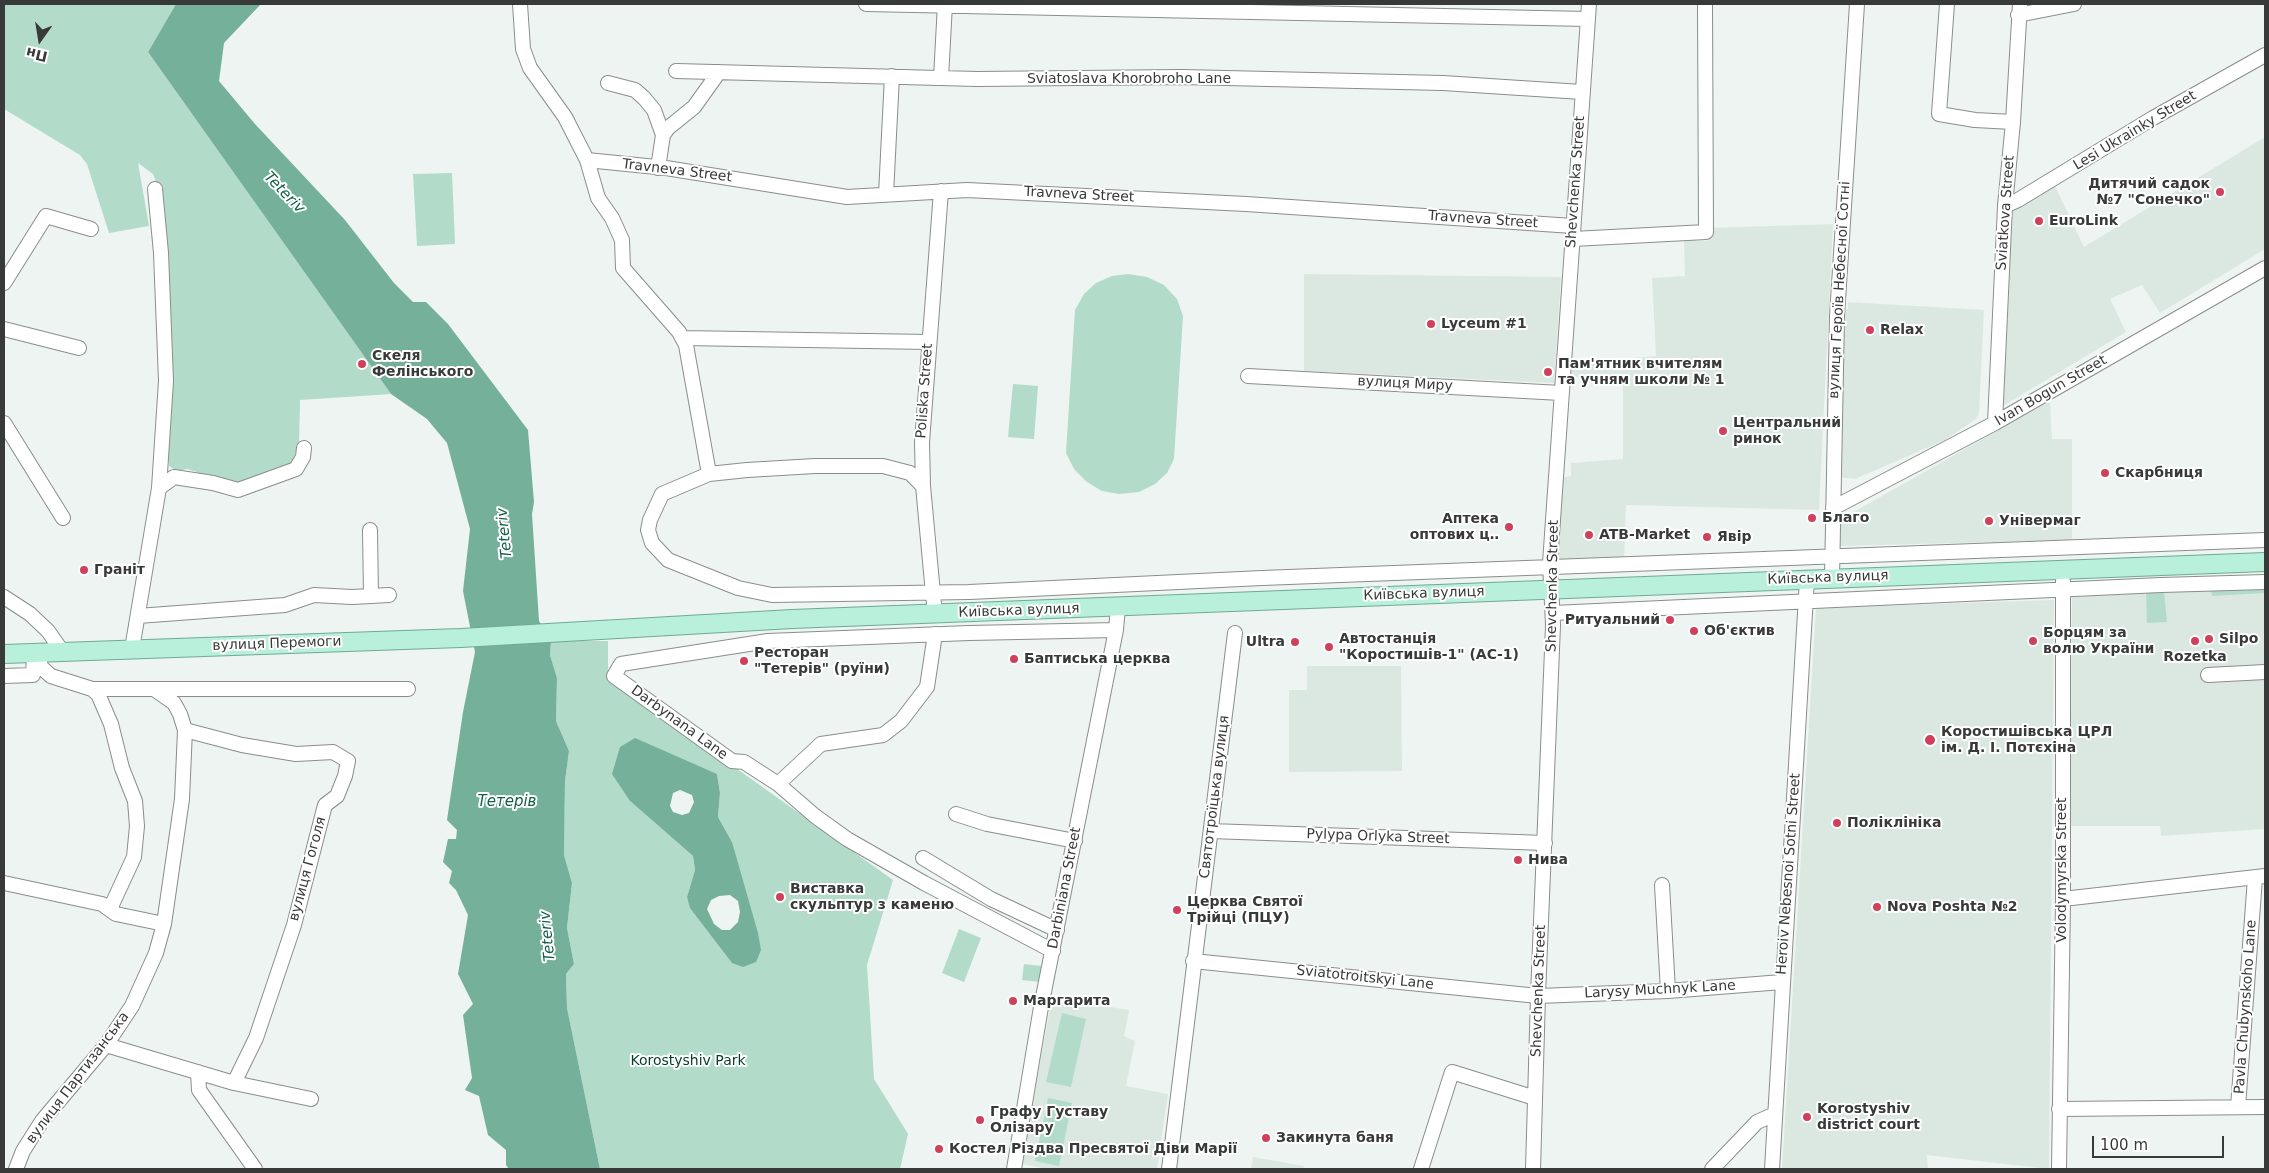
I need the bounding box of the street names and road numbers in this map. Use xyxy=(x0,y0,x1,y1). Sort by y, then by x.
street label: Sviatoslava Khorobroho Lane xyxy=(1027,71,1231,87)
street label: Lesi Ukrainky Street xyxy=(2071,88,2199,174)
street label: Shevchenka Street xyxy=(1563,116,1589,248)
street label: Sviatkova Street xyxy=(1994,155,2018,271)
street label: Travneva Street xyxy=(621,156,733,186)
street label: вулиця Героїв Небесної Сотні xyxy=(1826,181,1854,399)
street label: Travneva Street xyxy=(1023,184,1135,206)
street label: Travneva Street xyxy=(1427,208,1539,232)
street label: Poliska Street xyxy=(913,343,937,439)
street label: Ivan Bogun Street xyxy=(1992,352,2110,430)
street label: вулиця Миру xyxy=(1357,373,1453,395)
street label: Shevchenka Street xyxy=(1543,520,1563,652)
street label: Київська вулиця xyxy=(1767,567,1889,589)
street label: Київська вулиця xyxy=(1363,583,1485,605)
street label: Київська вулиця xyxy=(958,600,1080,622)
street label: вулиця Перемоги xyxy=(212,633,342,655)
street label: Darbynana Lane xyxy=(627,682,731,764)
street label: Святотроїцька вулиця xyxy=(1197,714,1233,880)
street label: Heroiv Nebesnoi Sotni Street xyxy=(1774,773,1804,975)
street label: Volodymyrska Street xyxy=(2054,797,2070,943)
street label: вулиця Гоголя xyxy=(286,815,330,923)
street label: Darbiniana Street xyxy=(1045,826,1085,950)
street label: Pylypa Orlyka Street xyxy=(1306,826,1450,848)
street label: Pavla Chubynskoho Lane xyxy=(2232,919,2260,1095)
street label: Shevchenka Street xyxy=(1528,925,1550,1057)
street label: Sviatotroitskyi Lane xyxy=(1296,962,1434,994)
street label: Larysy Muchnyk Lane xyxy=(1584,978,1736,1002)
street label: вулиця Партизанська xyxy=(23,1009,133,1147)

